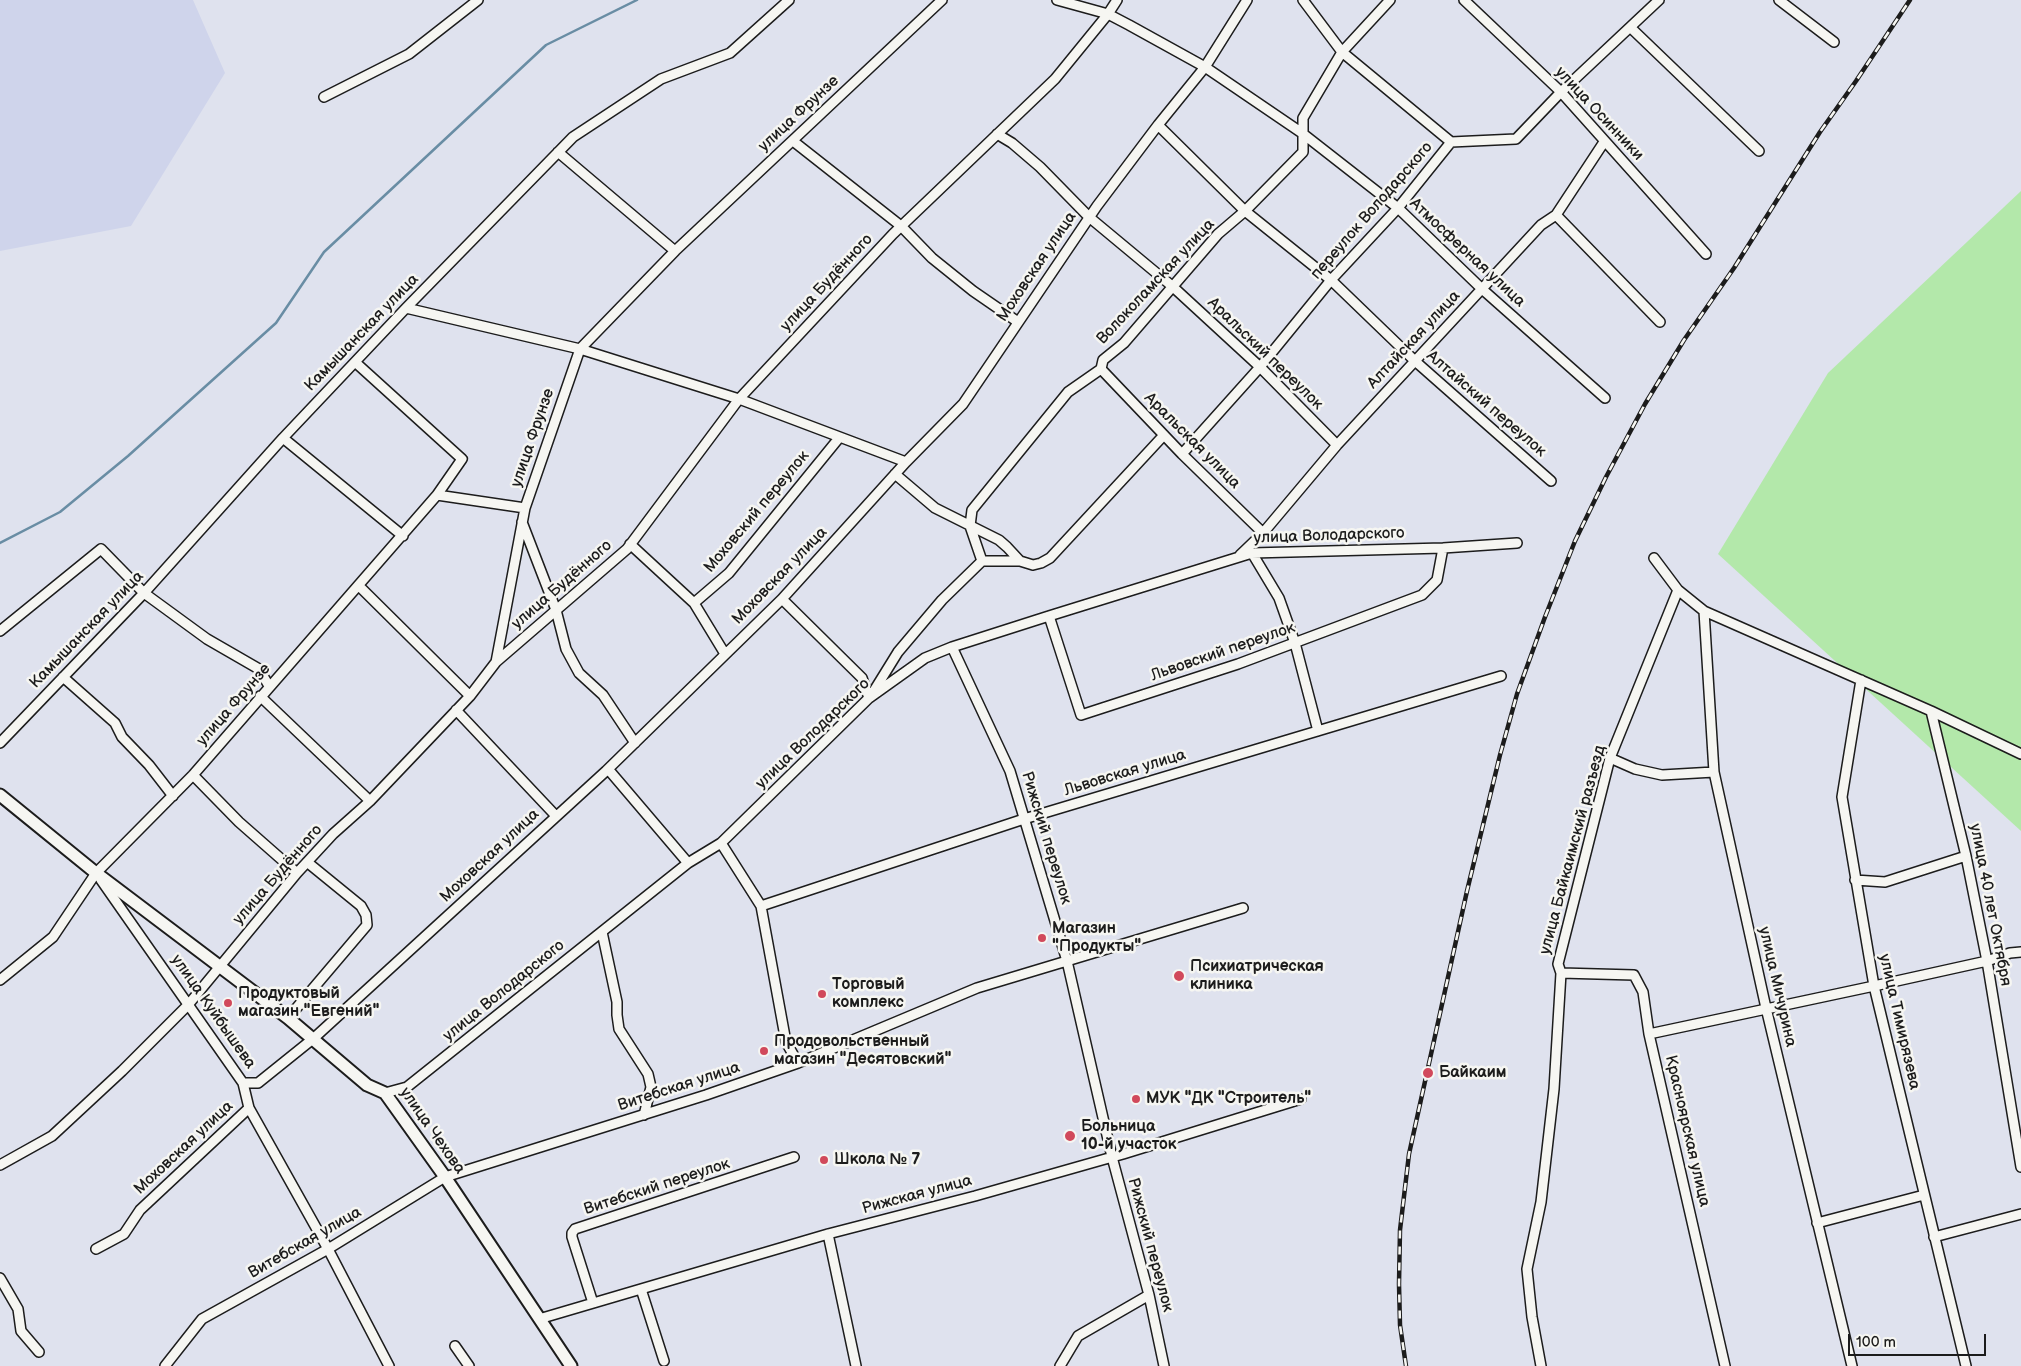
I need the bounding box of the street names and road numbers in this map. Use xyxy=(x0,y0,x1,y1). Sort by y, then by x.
street label: улица Осинники xyxy=(1551,63,1647,165)
street label: улица Фрунзе xyxy=(755,72,843,156)
street label: переулок Володарского xyxy=(1307,138,1437,284)
street label: Атмосферная улица xyxy=(1405,194,1529,312)
street label: Моховская улица xyxy=(993,208,1081,326)
street label: Волоколамская улица xyxy=(1093,215,1219,349)
street label: улица Будённого xyxy=(777,230,877,336)
street label: Камышанская улица xyxy=(301,270,423,396)
street label: Алтайская улица xyxy=(1363,287,1465,393)
street label: Аральский переулок xyxy=(1203,294,1327,414)
street label: Алтайский переулок xyxy=(1422,347,1550,461)
street label: улица Фрунзе xyxy=(507,386,559,490)
street label: Аральская улица xyxy=(1140,389,1244,493)
street label: Моховский переулок xyxy=(700,447,814,577)
street label: Моховская улица xyxy=(729,523,831,629)
street label: улица Володарского xyxy=(1253,524,1405,548)
street label: улица Будённого xyxy=(508,536,616,634)
street label: Камышанская улица xyxy=(26,567,148,693)
street label: Львовский переулок xyxy=(1148,618,1298,686)
street label: улица Фрунзе xyxy=(193,660,275,750)
street label: улица Володарского xyxy=(752,675,874,793)
street label: улица Байкаимский разъезд xyxy=(1536,743,1610,957)
street label: Львовская улица xyxy=(1062,745,1188,801)
street label: Рижский переулок xyxy=(1017,769,1075,907)
street label: Моховская улица xyxy=(437,805,543,907)
street label: улица Будённого xyxy=(229,821,327,929)
street label: улица 40 лет Октября xyxy=(1965,822,2015,988)
street label: улица Мичурина xyxy=(1754,925,1800,1049)
street label: улица Володарского xyxy=(439,936,569,1046)
street label: улица Куйбышева xyxy=(166,951,260,1073)
street label: улица Тимирязева xyxy=(1874,952,1924,1092)
street label: Красноярская улица xyxy=(1660,1053,1714,1209)
street label: Витебская улица xyxy=(616,1058,742,1116)
street label: улица Чехова xyxy=(395,1084,469,1178)
street label: Моховская улица xyxy=(131,1097,237,1199)
street label: Витебский переулок xyxy=(582,1154,732,1220)
street label: Рижская улица xyxy=(860,1171,974,1219)
street label: Рижский переулок xyxy=(1123,1176,1177,1314)
street label: Витебская улица xyxy=(245,1203,365,1283)

